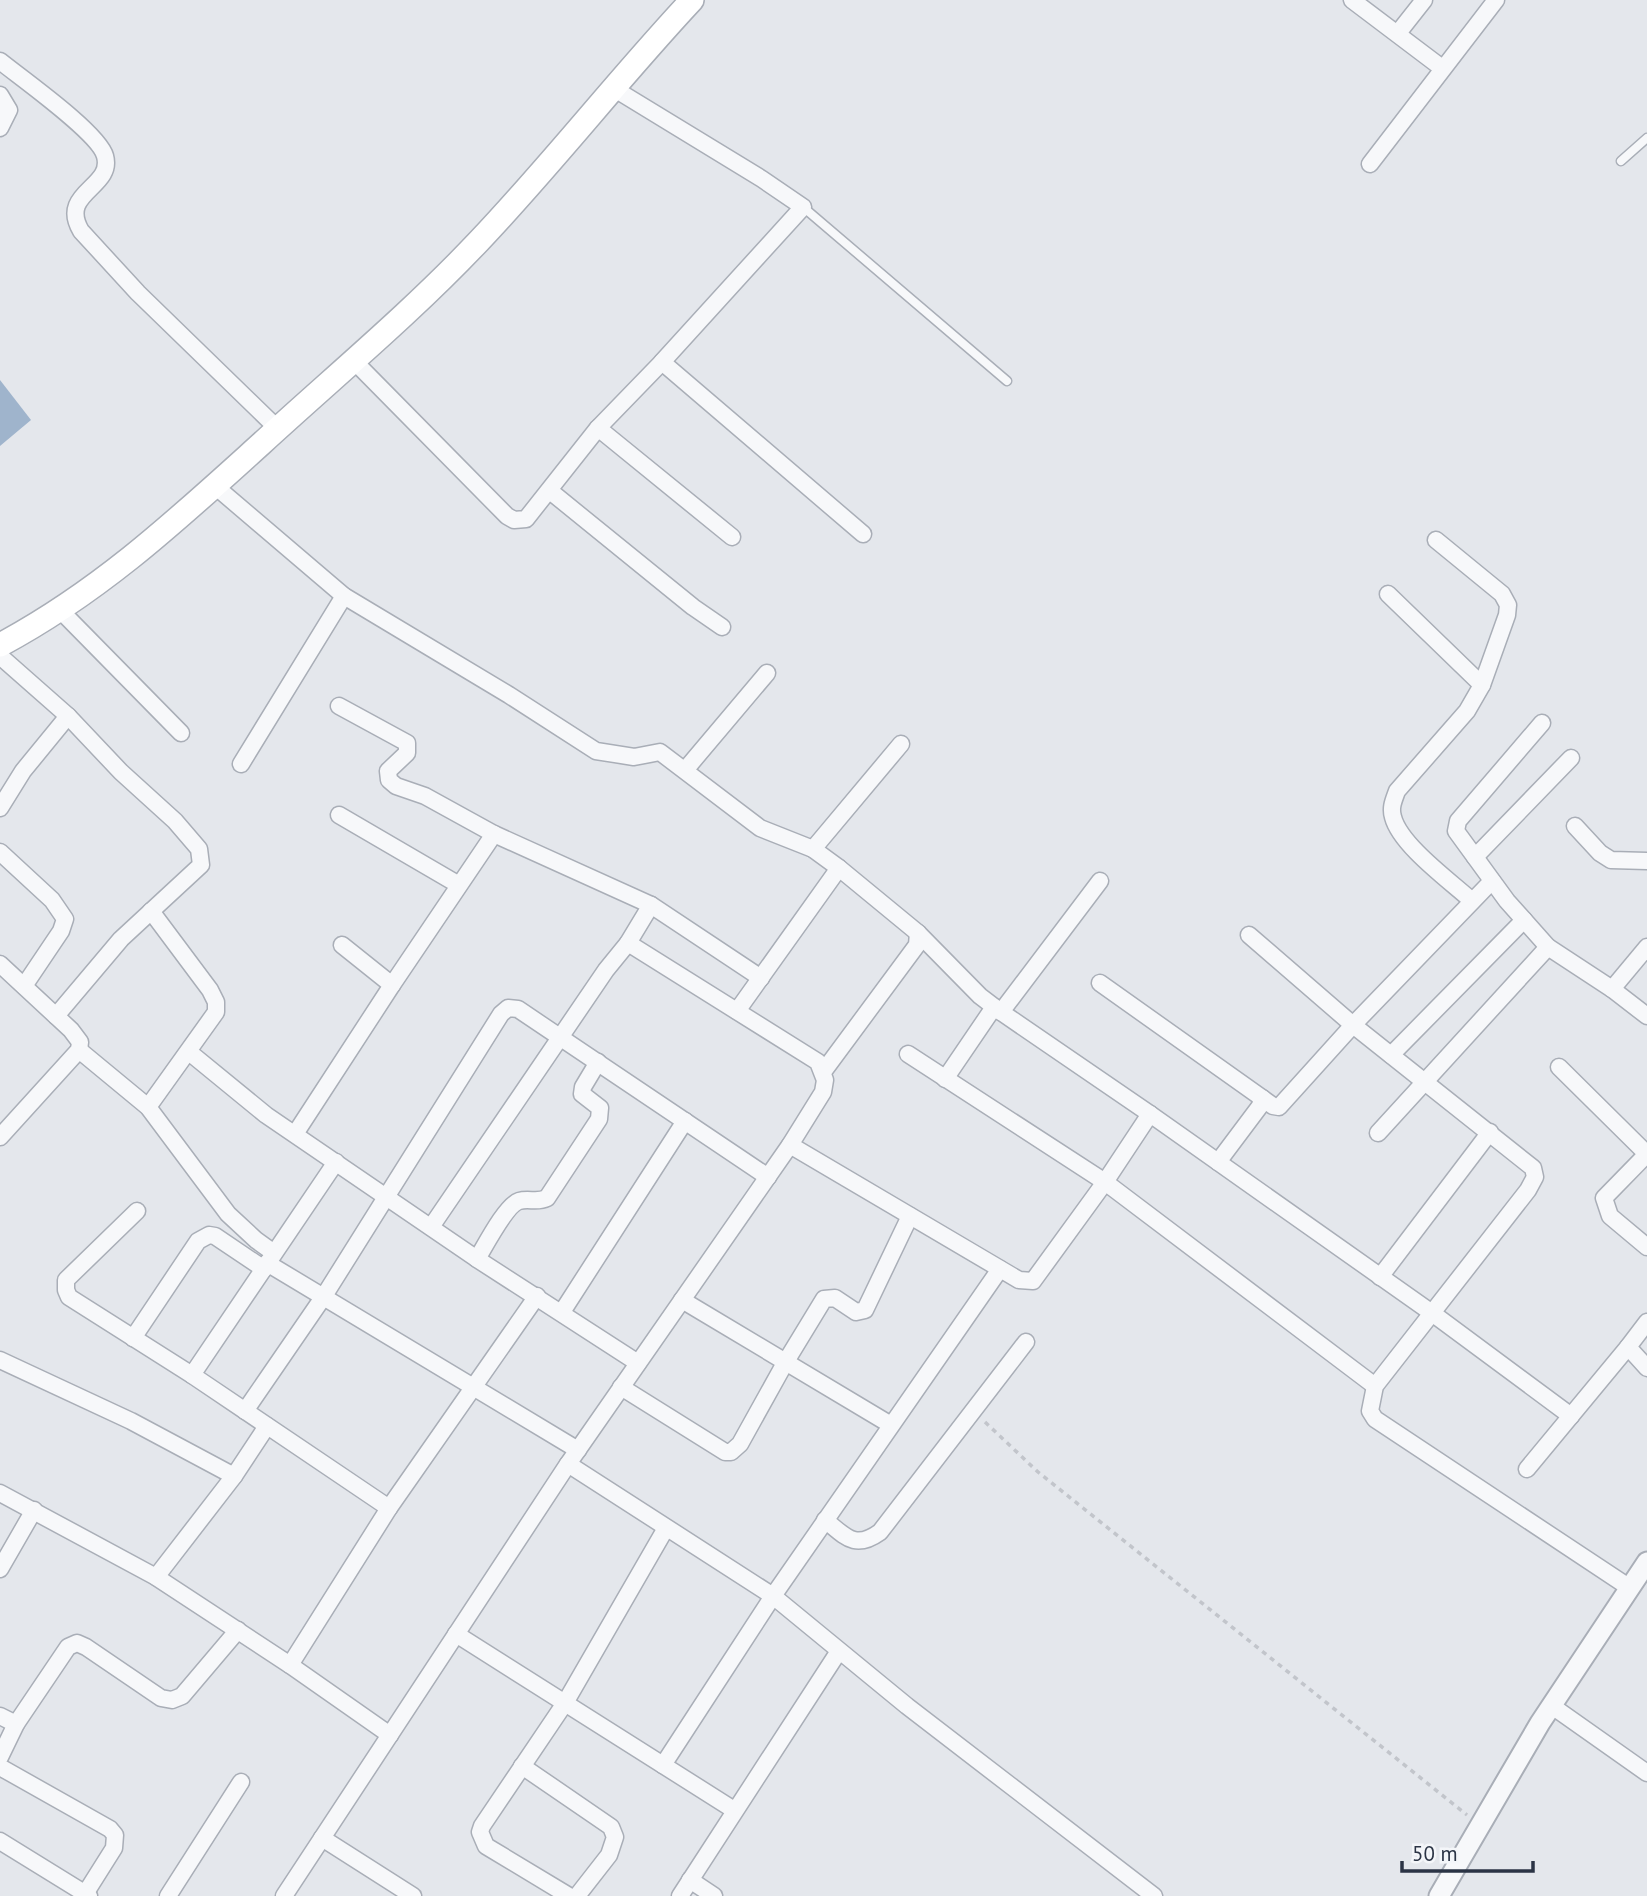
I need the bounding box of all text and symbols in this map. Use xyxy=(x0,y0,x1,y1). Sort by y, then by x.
scale bar xyxy=(1402,1829,1533,1873)
text: 50 m xyxy=(1412,1840,1458,1867)

